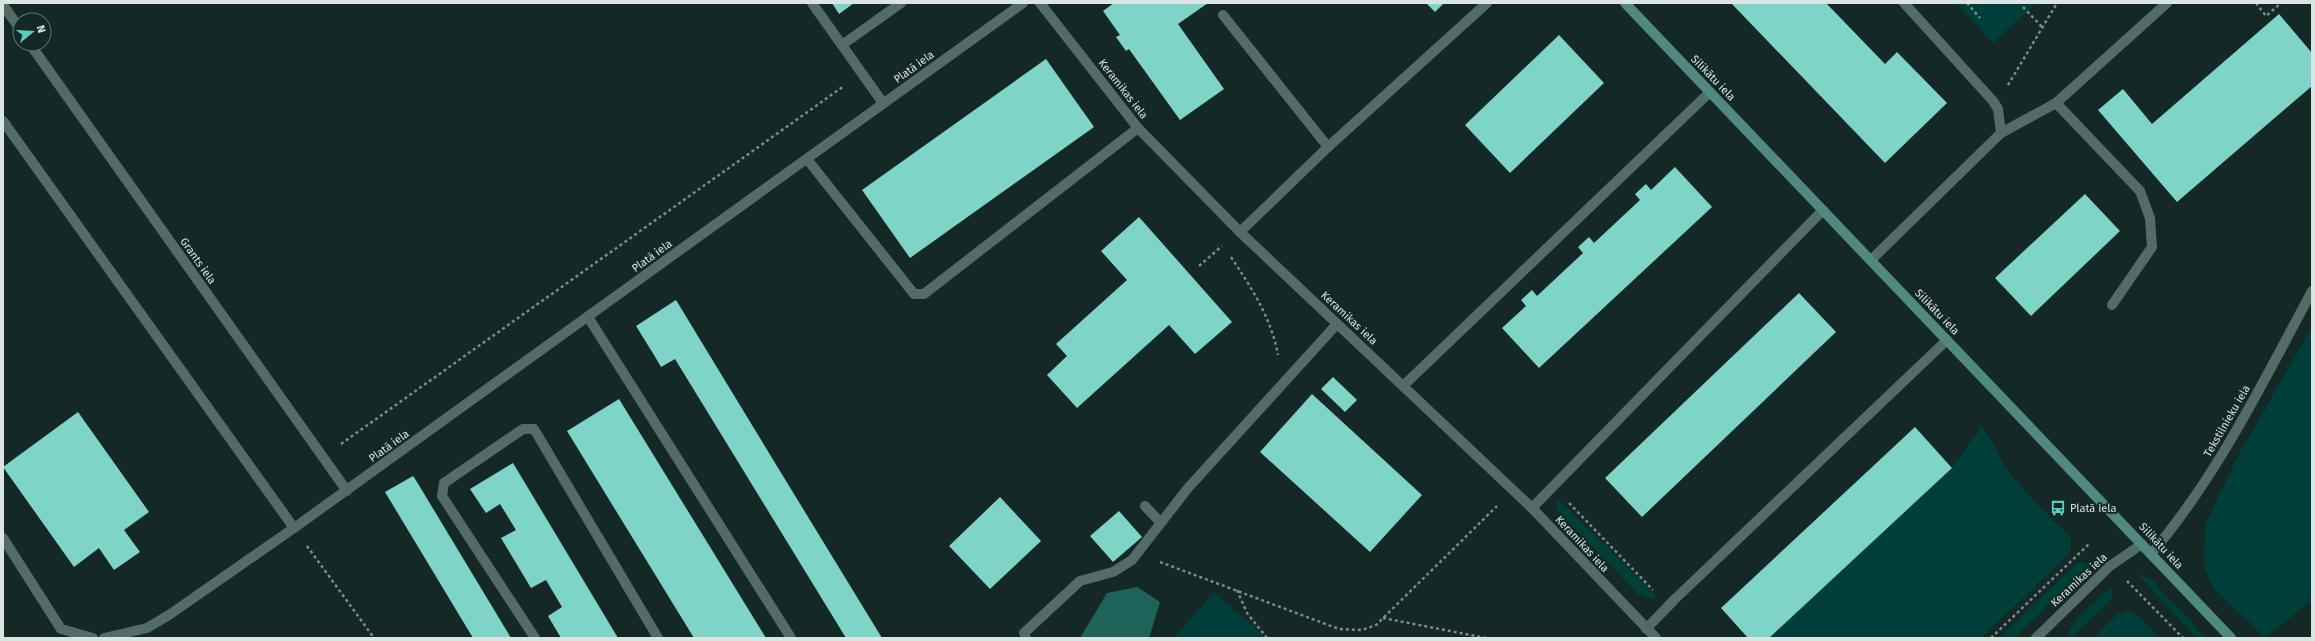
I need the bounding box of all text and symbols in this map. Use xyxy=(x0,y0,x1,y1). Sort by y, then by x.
north arrow xyxy=(12,12,52,52)
text: N xyxy=(34,24,48,35)
street label: Platā iela xyxy=(891,48,937,86)
street label: Silikātu iela xyxy=(1688,52,1738,104)
street label: Keramikas iela xyxy=(1096,56,1150,122)
street label: Grants iela xyxy=(177,235,219,287)
street label: Platā iela xyxy=(629,237,675,275)
street label: Silikātu iela xyxy=(1912,286,1962,338)
street label: Keramikas iela xyxy=(1318,289,1380,347)
street label: Tekstilnieku iela xyxy=(2201,383,2253,459)
street label: Platā iela xyxy=(366,427,412,465)
bus stop icon: Platā iela xyxy=(2049,499,2067,517)
place label: Platā iela xyxy=(2070,502,2116,515)
street label: Keramikas iela xyxy=(1553,513,1611,575)
street label: Silikātu iela xyxy=(2136,520,2186,572)
street label: Keramikas iela xyxy=(2048,551,2110,609)

